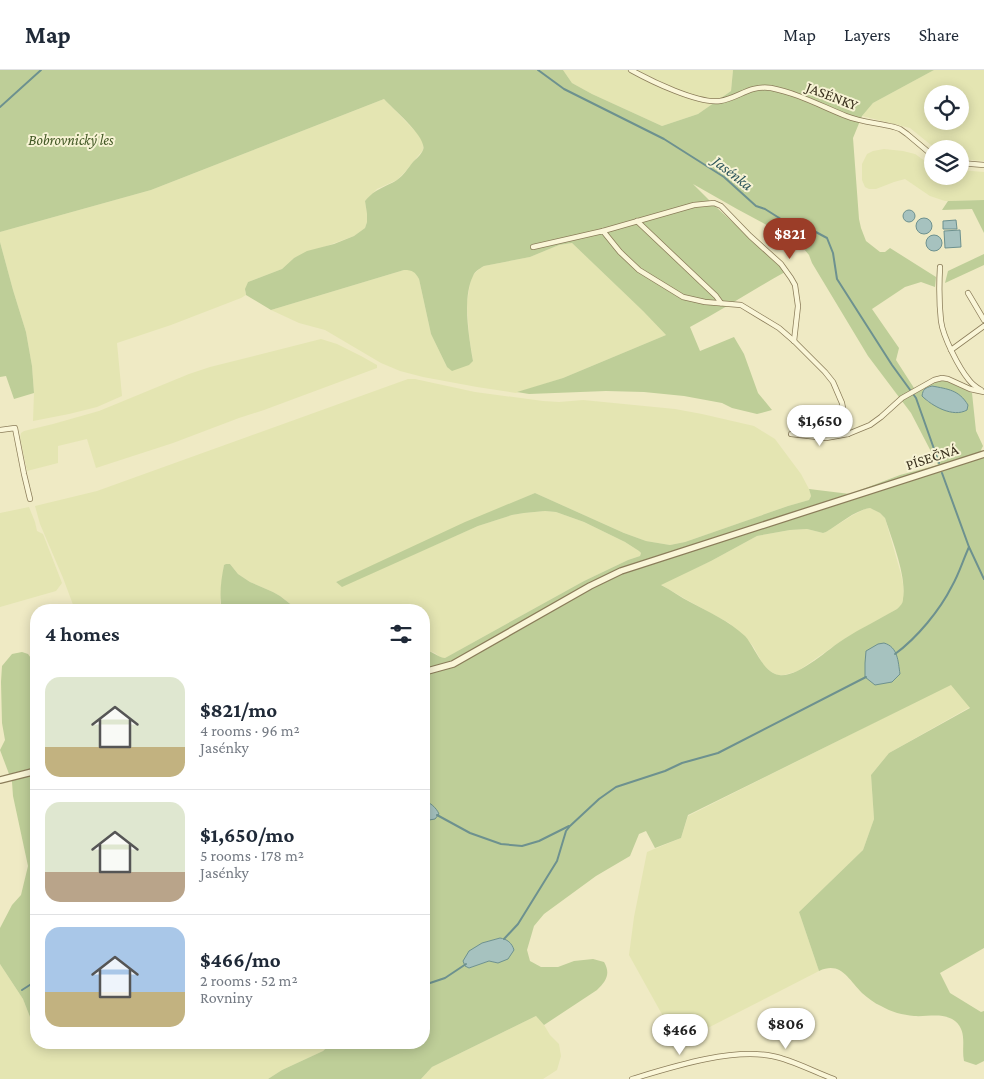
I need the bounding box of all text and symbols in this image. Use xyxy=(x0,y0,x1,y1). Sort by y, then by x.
text: Map xyxy=(25,21,71,48)
text: Map xyxy=(783,25,816,45)
text: Layers xyxy=(844,25,891,45)
text: Share xyxy=(919,25,959,45)
street label: JASÉNKY xyxy=(802,78,860,114)
map controls xyxy=(924,85,969,185)
button: locate xyxy=(924,85,969,130)
park label: Bobrovnický les xyxy=(28,132,114,149)
button: layers xyxy=(924,140,969,185)
water label: Jasénka xyxy=(707,150,757,195)
pin: $821 xyxy=(760,218,820,260)
text: $821 xyxy=(774,225,806,242)
pin: $1,650 xyxy=(779,404,861,447)
text: $1,650 xyxy=(798,412,842,429)
street label: PÍSEČNÁ xyxy=(904,441,961,473)
icon: filters xyxy=(387,620,415,648)
text: 4 homes xyxy=(45,622,119,646)
icon: home xyxy=(85,697,145,757)
text: $821/mo xyxy=(200,698,277,722)
text: 4 rooms · 96 m² xyxy=(200,722,300,739)
text: Jasénky xyxy=(200,739,249,756)
icon: home xyxy=(85,822,145,882)
text: $1,650/mo xyxy=(200,823,294,847)
text: 5 rooms · 178 m² xyxy=(200,847,304,864)
text: Jasénky xyxy=(200,864,249,881)
icon: home xyxy=(85,947,145,1007)
text: $466/mo xyxy=(200,948,281,972)
text: 2 rooms · 52 m² xyxy=(200,972,298,989)
text: Rovniny xyxy=(200,989,253,1006)
pin: $806 xyxy=(756,1008,816,1050)
pin: $466 xyxy=(650,1014,710,1056)
text: $806 xyxy=(768,1015,804,1032)
text: $466 xyxy=(663,1021,697,1038)

